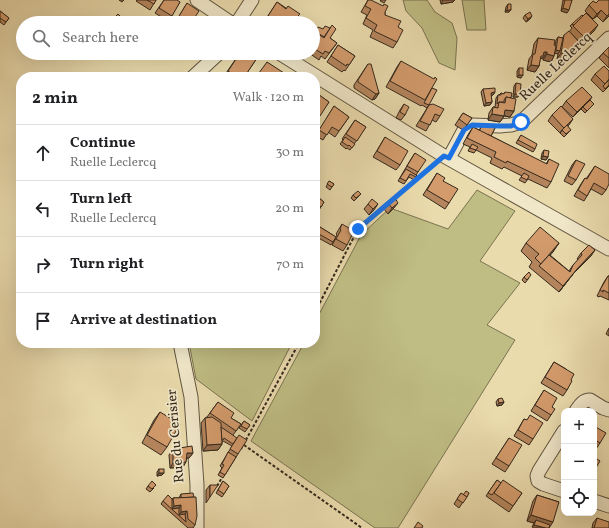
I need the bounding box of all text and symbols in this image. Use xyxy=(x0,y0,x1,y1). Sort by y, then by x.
search box xyxy=(16,16,320,60)
icon: search xyxy=(30,27,52,49)
text: Search here xyxy=(62,28,139,49)
street label: Ruelle Leclercq xyxy=(516,28,597,106)
text: 2 min xyxy=(32,87,78,110)
text: Walk · 120 m xyxy=(233,89,304,107)
route start xyxy=(512,113,530,131)
text: Continue xyxy=(70,133,135,154)
icon: ahead xyxy=(32,142,54,164)
text: 30 m xyxy=(276,144,304,162)
text: Ruelle Leclercq xyxy=(70,154,156,172)
text: Turn left xyxy=(70,189,132,210)
icon: left xyxy=(32,198,54,220)
text: 20 m xyxy=(275,200,304,218)
text: Ruelle Leclercq xyxy=(70,210,156,228)
route end xyxy=(349,220,367,238)
icon: right xyxy=(32,254,54,276)
text: Turn right xyxy=(70,254,144,275)
text: 70 m xyxy=(276,256,304,274)
icon: arrive xyxy=(32,310,54,332)
text: Arrive at destination xyxy=(70,310,217,331)
street label: Rue du Cerisier xyxy=(162,388,190,484)
map controls xyxy=(561,408,597,516)
button: + xyxy=(561,408,597,444)
button: − xyxy=(561,444,597,480)
button: locate xyxy=(561,480,597,516)

